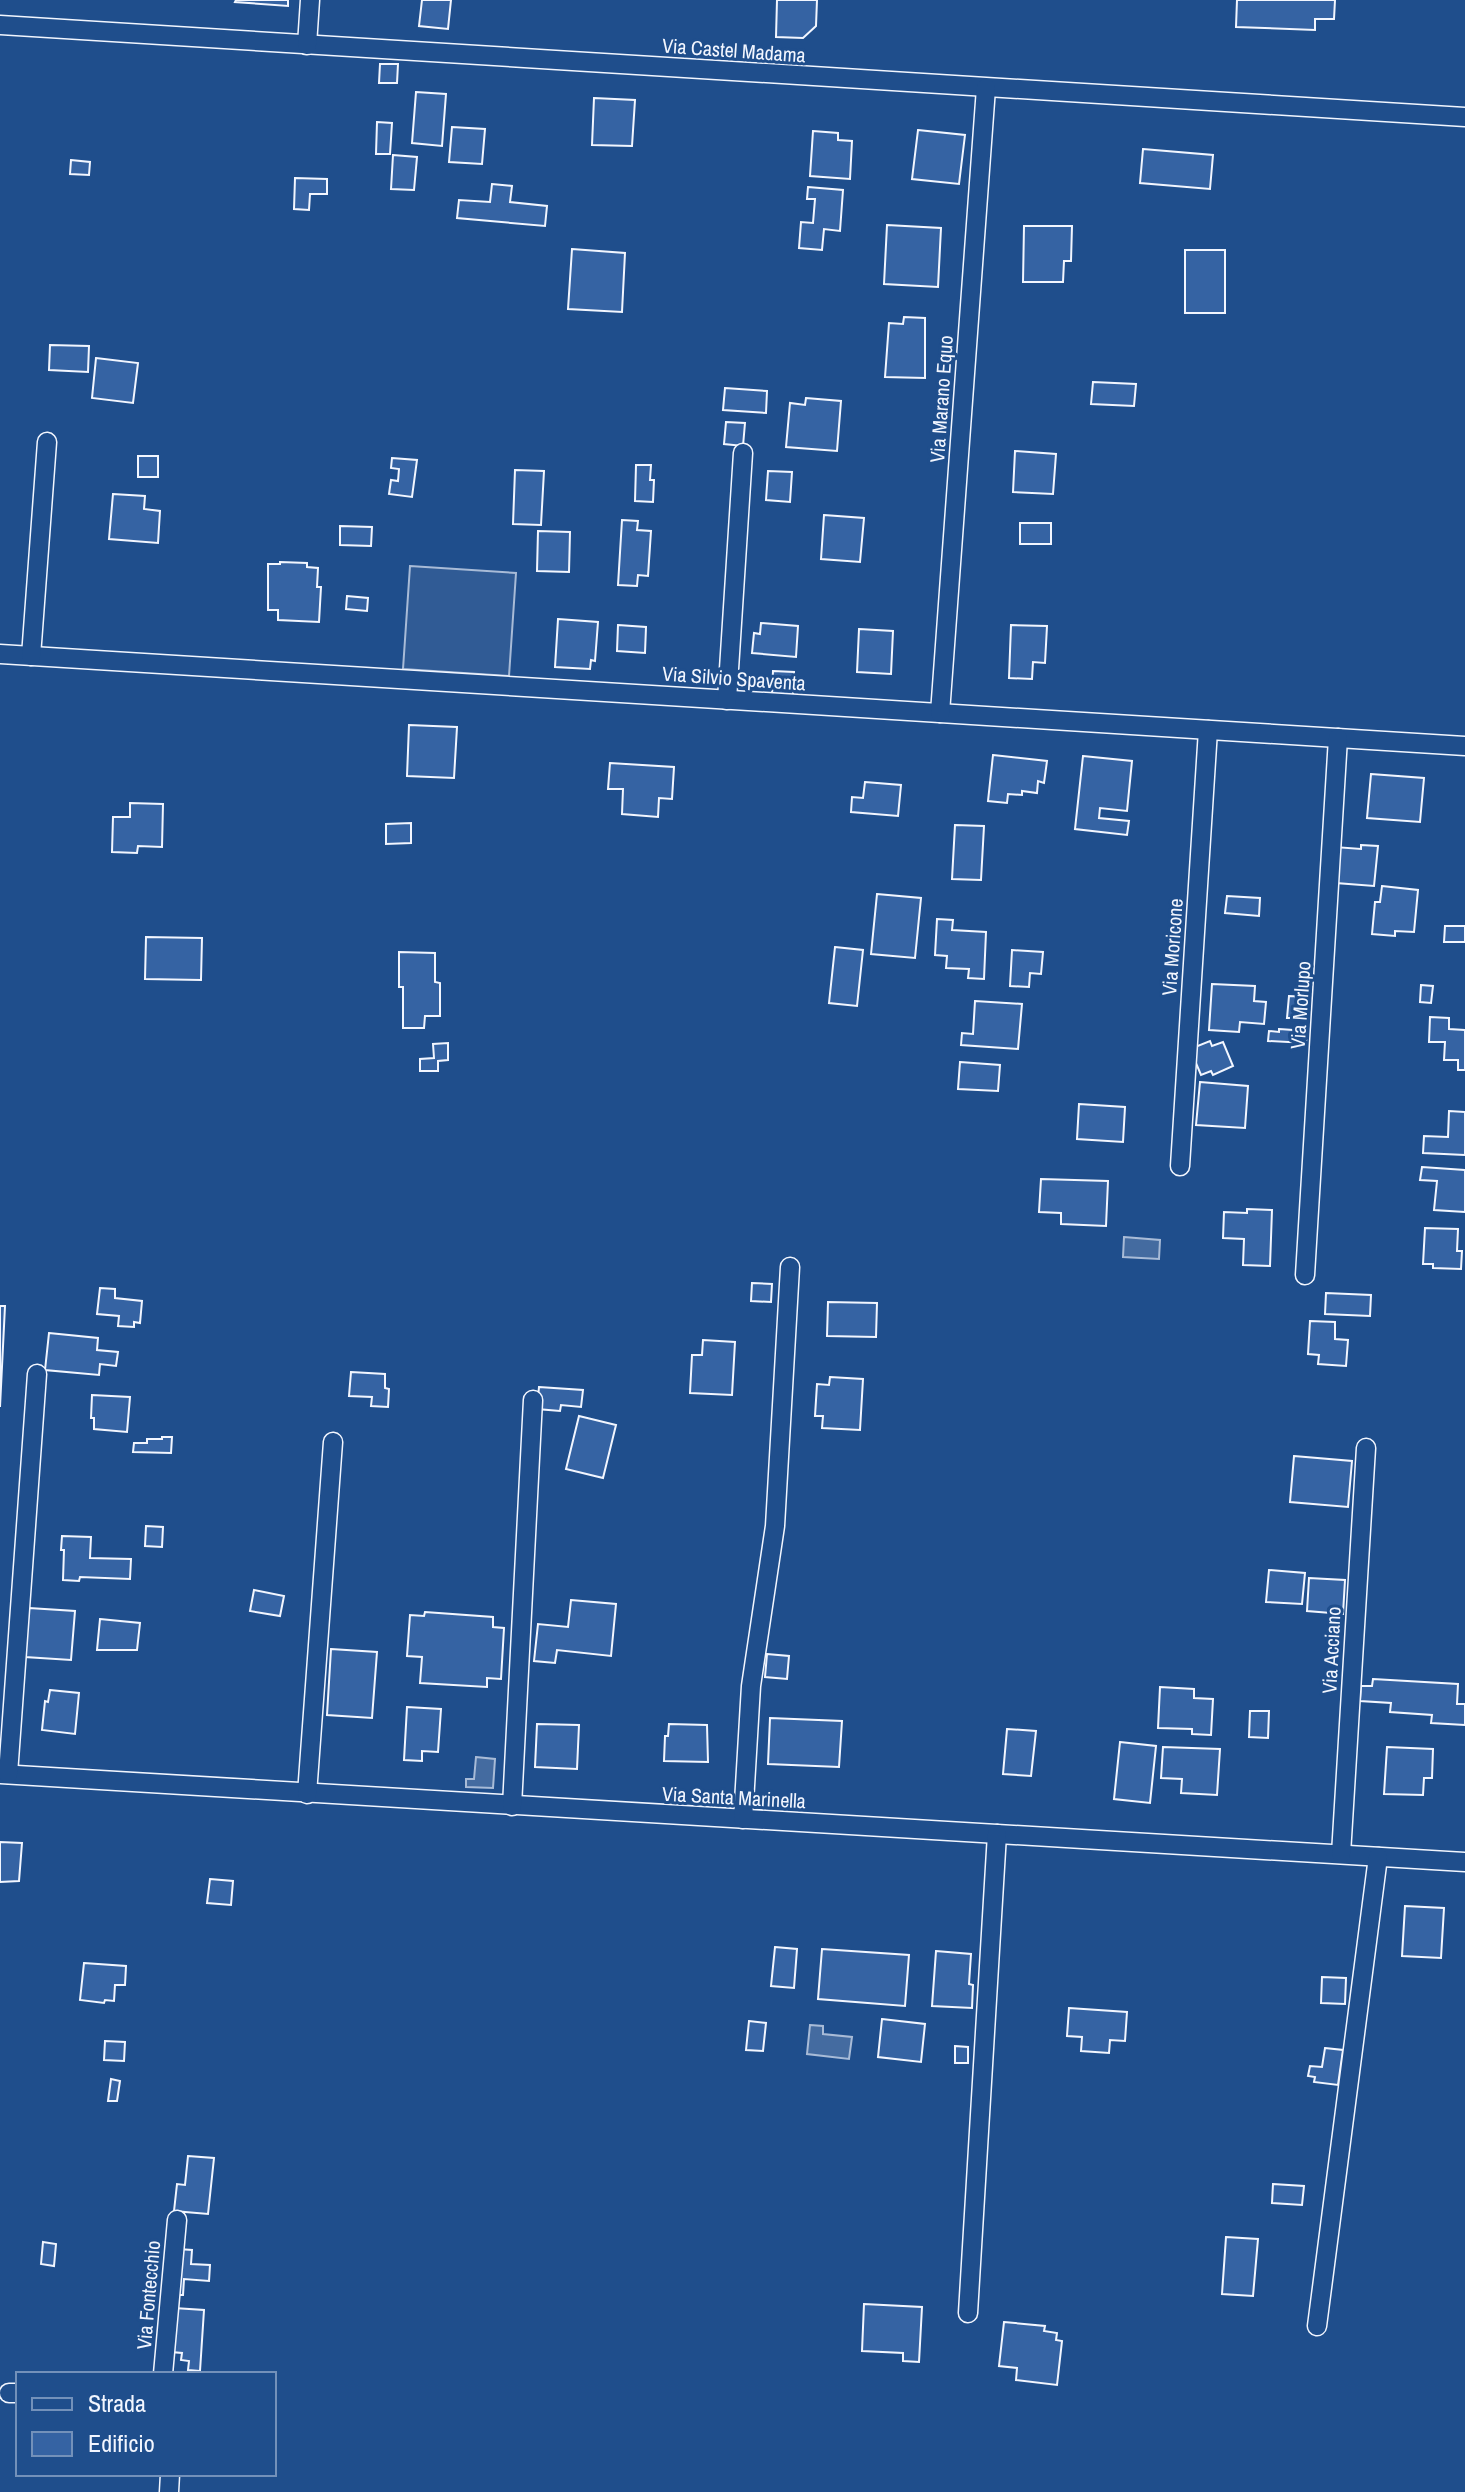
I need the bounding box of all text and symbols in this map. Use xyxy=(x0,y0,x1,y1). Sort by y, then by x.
street label: Via Castel Madama xyxy=(661,32,807,68)
street label: Via Marano Equo xyxy=(923,335,959,463)
street label: Via Silvio Spaventa xyxy=(661,660,807,696)
street label: Via Moricone xyxy=(1155,898,1189,996)
street label: Via Morlupo xyxy=(1283,960,1317,1050)
street label: Via Acciano xyxy=(1315,1606,1347,1694)
street label: Via Santa Marinella xyxy=(662,1780,806,1814)
street label: Via Fontecchio xyxy=(130,2239,166,2351)
legend xyxy=(16,2372,276,2476)
text: Strada xyxy=(88,2387,146,2419)
text: Edificio xyxy=(88,2427,155,2459)

